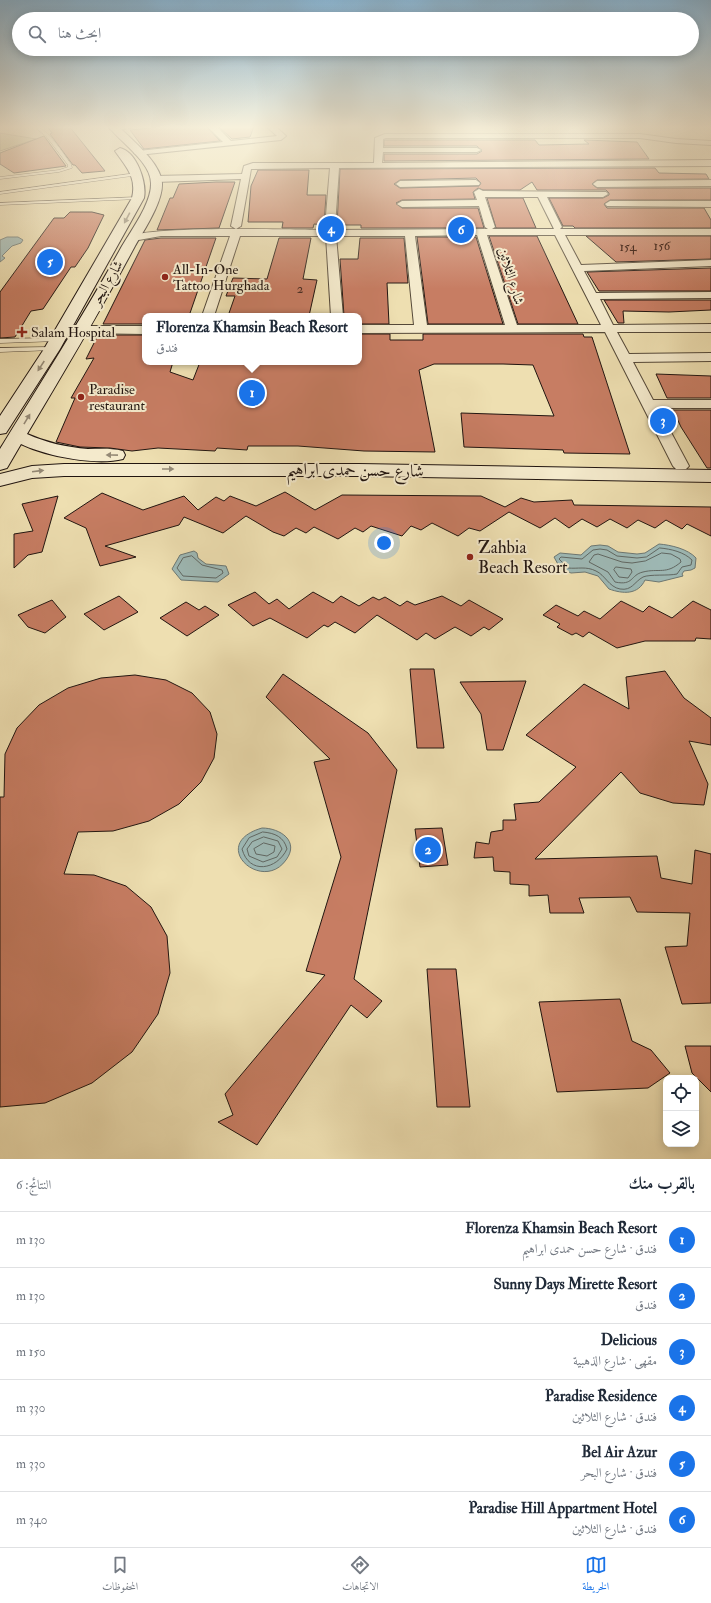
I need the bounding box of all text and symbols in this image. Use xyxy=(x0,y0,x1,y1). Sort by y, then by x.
search box xyxy=(12,12,699,56)
icon: search xyxy=(26,23,48,45)
text: ابحث هنا xyxy=(58,24,101,43)
one-way arrow xyxy=(124,212,131,223)
pin: 4 xyxy=(318,214,344,244)
pin: 6 xyxy=(448,215,474,245)
house number: 156 xyxy=(654,238,672,254)
house number: 154 xyxy=(620,239,637,255)
street label: شارع الثلاثين xyxy=(491,245,528,308)
pin: 5 xyxy=(37,247,63,277)
street label: شارع البحر xyxy=(86,257,129,312)
place label: All-In-One Tattoo Hurghada xyxy=(172,261,270,294)
marker: All-In-One Tattoo Hurghada xyxy=(160,272,170,282)
house number: 2 xyxy=(297,281,304,297)
popup xyxy=(142,313,362,365)
text: Florenza Khamsin Beach Resort xyxy=(156,318,348,337)
place label: Salam Hospital xyxy=(31,324,115,342)
marker: Salam Hospital xyxy=(16,326,28,338)
text: فندق xyxy=(156,340,178,356)
one-way arrow xyxy=(37,361,45,371)
pin: 1 xyxy=(239,378,265,408)
place label: Paradise restaurant xyxy=(89,381,145,414)
marker: Paradise restaurant xyxy=(76,392,86,402)
pin: 3 xyxy=(650,406,676,436)
one-way arrow xyxy=(24,413,31,425)
one-way arrow xyxy=(106,451,118,458)
street label: شارع حسن حمدى ابراهيم xyxy=(286,458,424,488)
one-way arrow xyxy=(162,466,175,472)
one-way arrow xyxy=(32,468,44,474)
your location xyxy=(374,533,394,553)
place label: Zahbia Beach Resort xyxy=(478,537,568,578)
marker: Zahbia Beach Resort xyxy=(465,552,475,562)
pin: 2 xyxy=(415,835,441,865)
map controls xyxy=(663,1075,699,1147)
button: locate xyxy=(663,1075,699,1111)
button: layers xyxy=(663,1111,699,1147)
text: بالقرب منك xyxy=(629,1173,695,1194)
text: النتائج: 6 xyxy=(16,1177,51,1193)
text: Florenza Khamsin Beach Resort xyxy=(465,1219,657,1238)
text: 130 m xyxy=(16,1232,45,1248)
text: 1 xyxy=(680,1232,684,1248)
text: فندق · شارع حسن حمدى ابراهيم xyxy=(522,1241,657,1257)
text: Sunny Days Mirette Resort xyxy=(494,1275,657,1294)
text: 130 m xyxy=(16,1288,45,1304)
text: 2 xyxy=(679,1288,685,1304)
text: فندق xyxy=(635,1297,657,1313)
text: Delicious xyxy=(601,1331,657,1350)
text: 150 m xyxy=(16,1344,46,1360)
text: 3 xyxy=(680,1344,685,1360)
text: مقهى · شارع الذهبية xyxy=(573,1353,657,1369)
text: Paradise Residence xyxy=(545,1387,657,1406)
text: 330 m xyxy=(16,1400,46,1416)
text: 4 xyxy=(679,1400,686,1416)
text: فندق · شارع الثلاثين xyxy=(572,1409,657,1425)
text: Bel Air Azur xyxy=(581,1443,657,1462)
text: 330 m xyxy=(16,1456,46,1472)
text: 5 xyxy=(679,1456,685,1472)
text: فندق · شارع البحر xyxy=(581,1465,657,1481)
text: Paradise Hill Appartment Hotel xyxy=(468,1499,657,1518)
text: 340 m xyxy=(16,1512,47,1528)
text: 6 xyxy=(679,1512,685,1528)
text: فندق · شارع الثلاثين xyxy=(572,1521,657,1537)
tab: المحفوظات xyxy=(102,1554,138,1597)
tab: الاتجاهات xyxy=(342,1554,379,1597)
tab: الخريطة xyxy=(582,1554,609,1597)

